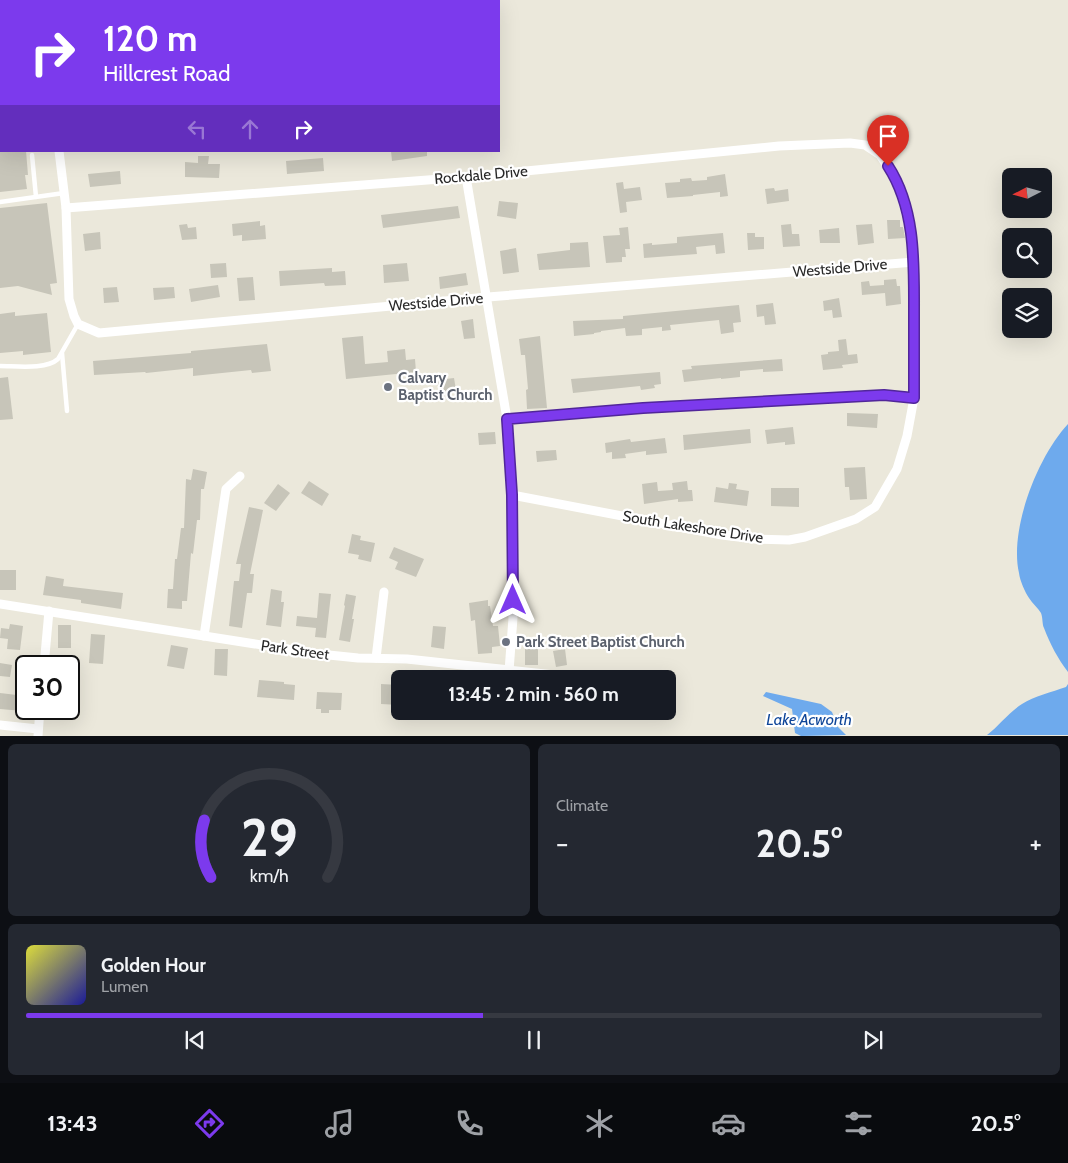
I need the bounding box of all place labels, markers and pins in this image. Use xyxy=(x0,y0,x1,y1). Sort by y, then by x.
pin xyxy=(867,115,909,166)
place label: Calvary Baptist Church xyxy=(398,369,493,404)
marker: Calvary Baptist Church xyxy=(382,381,394,393)
place label: Park Street Baptist Church xyxy=(516,633,685,651)
marker: Park Street Baptist Church xyxy=(500,636,512,648)

